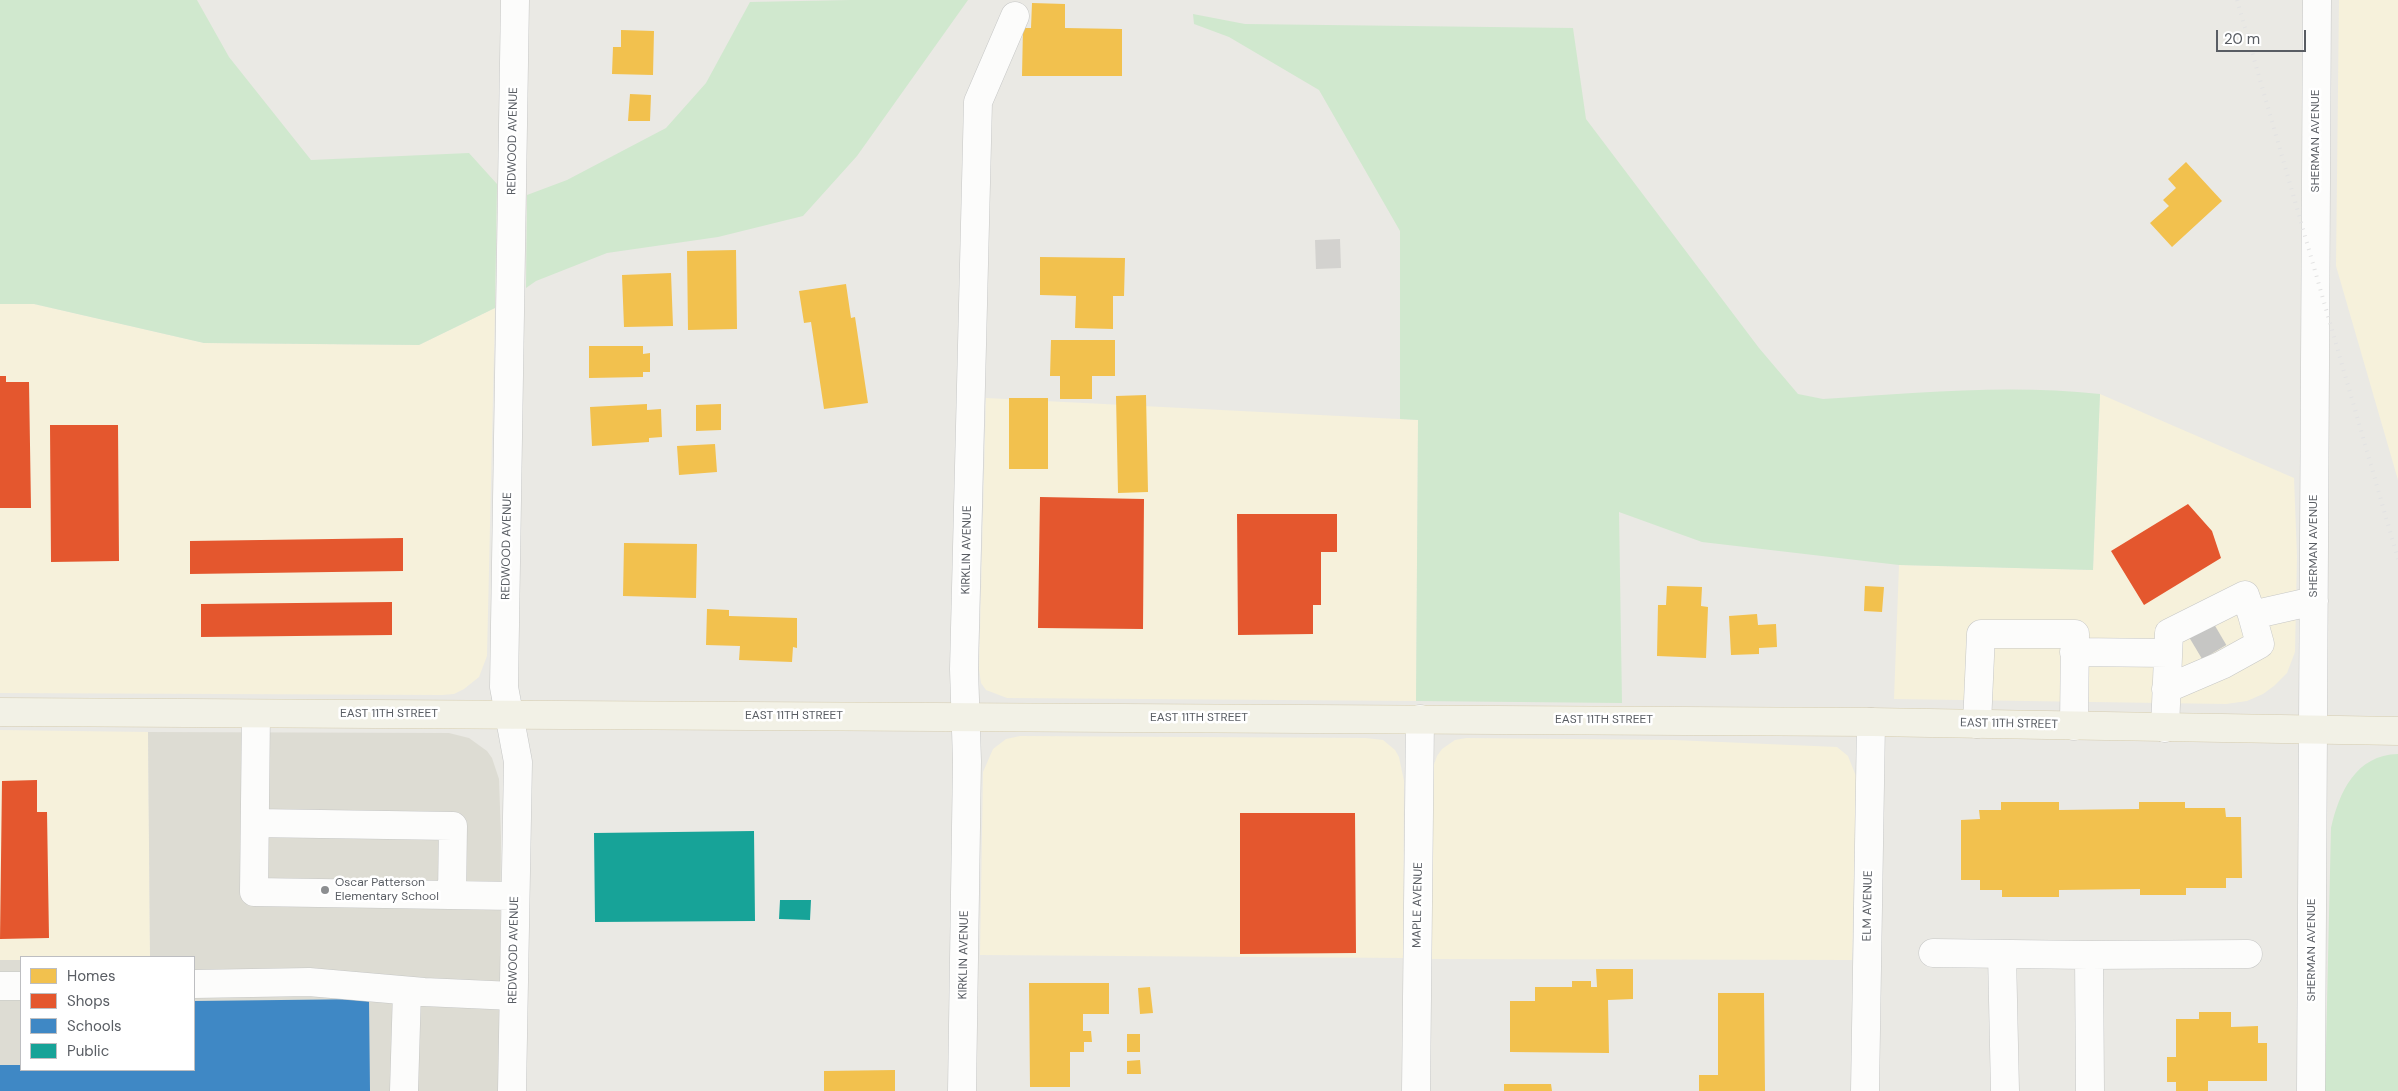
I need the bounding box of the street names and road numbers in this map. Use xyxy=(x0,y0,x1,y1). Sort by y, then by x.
street label: REDWOOD AVENUE xyxy=(505,87,521,195)
street label: SHERMAN AVENUE xyxy=(2309,89,2323,193)
street label: REDWOOD AVENUE xyxy=(499,492,515,600)
street label: SHERMAN AVENUE xyxy=(2307,494,2321,598)
street label: KIRKLIN AVENUE xyxy=(959,505,975,595)
street label: EAST 11TH STREET xyxy=(340,707,438,721)
street label: EAST 11TH STREET xyxy=(745,709,843,723)
street label: EAST 11TH STREET xyxy=(1150,711,1248,725)
street label: EAST 11TH STREET xyxy=(1555,713,1653,727)
street label: EAST 11TH STREET xyxy=(1960,716,2058,732)
street label: MAPLE AVENUE xyxy=(1410,862,1426,948)
street label: ELM AVENUE xyxy=(1860,870,1876,942)
street label: REDWOOD AVENUE xyxy=(506,896,522,1004)
street label: SHERMAN AVENUE xyxy=(2305,898,2319,1002)
street label: KIRKLIN AVENUE xyxy=(956,910,972,1000)

